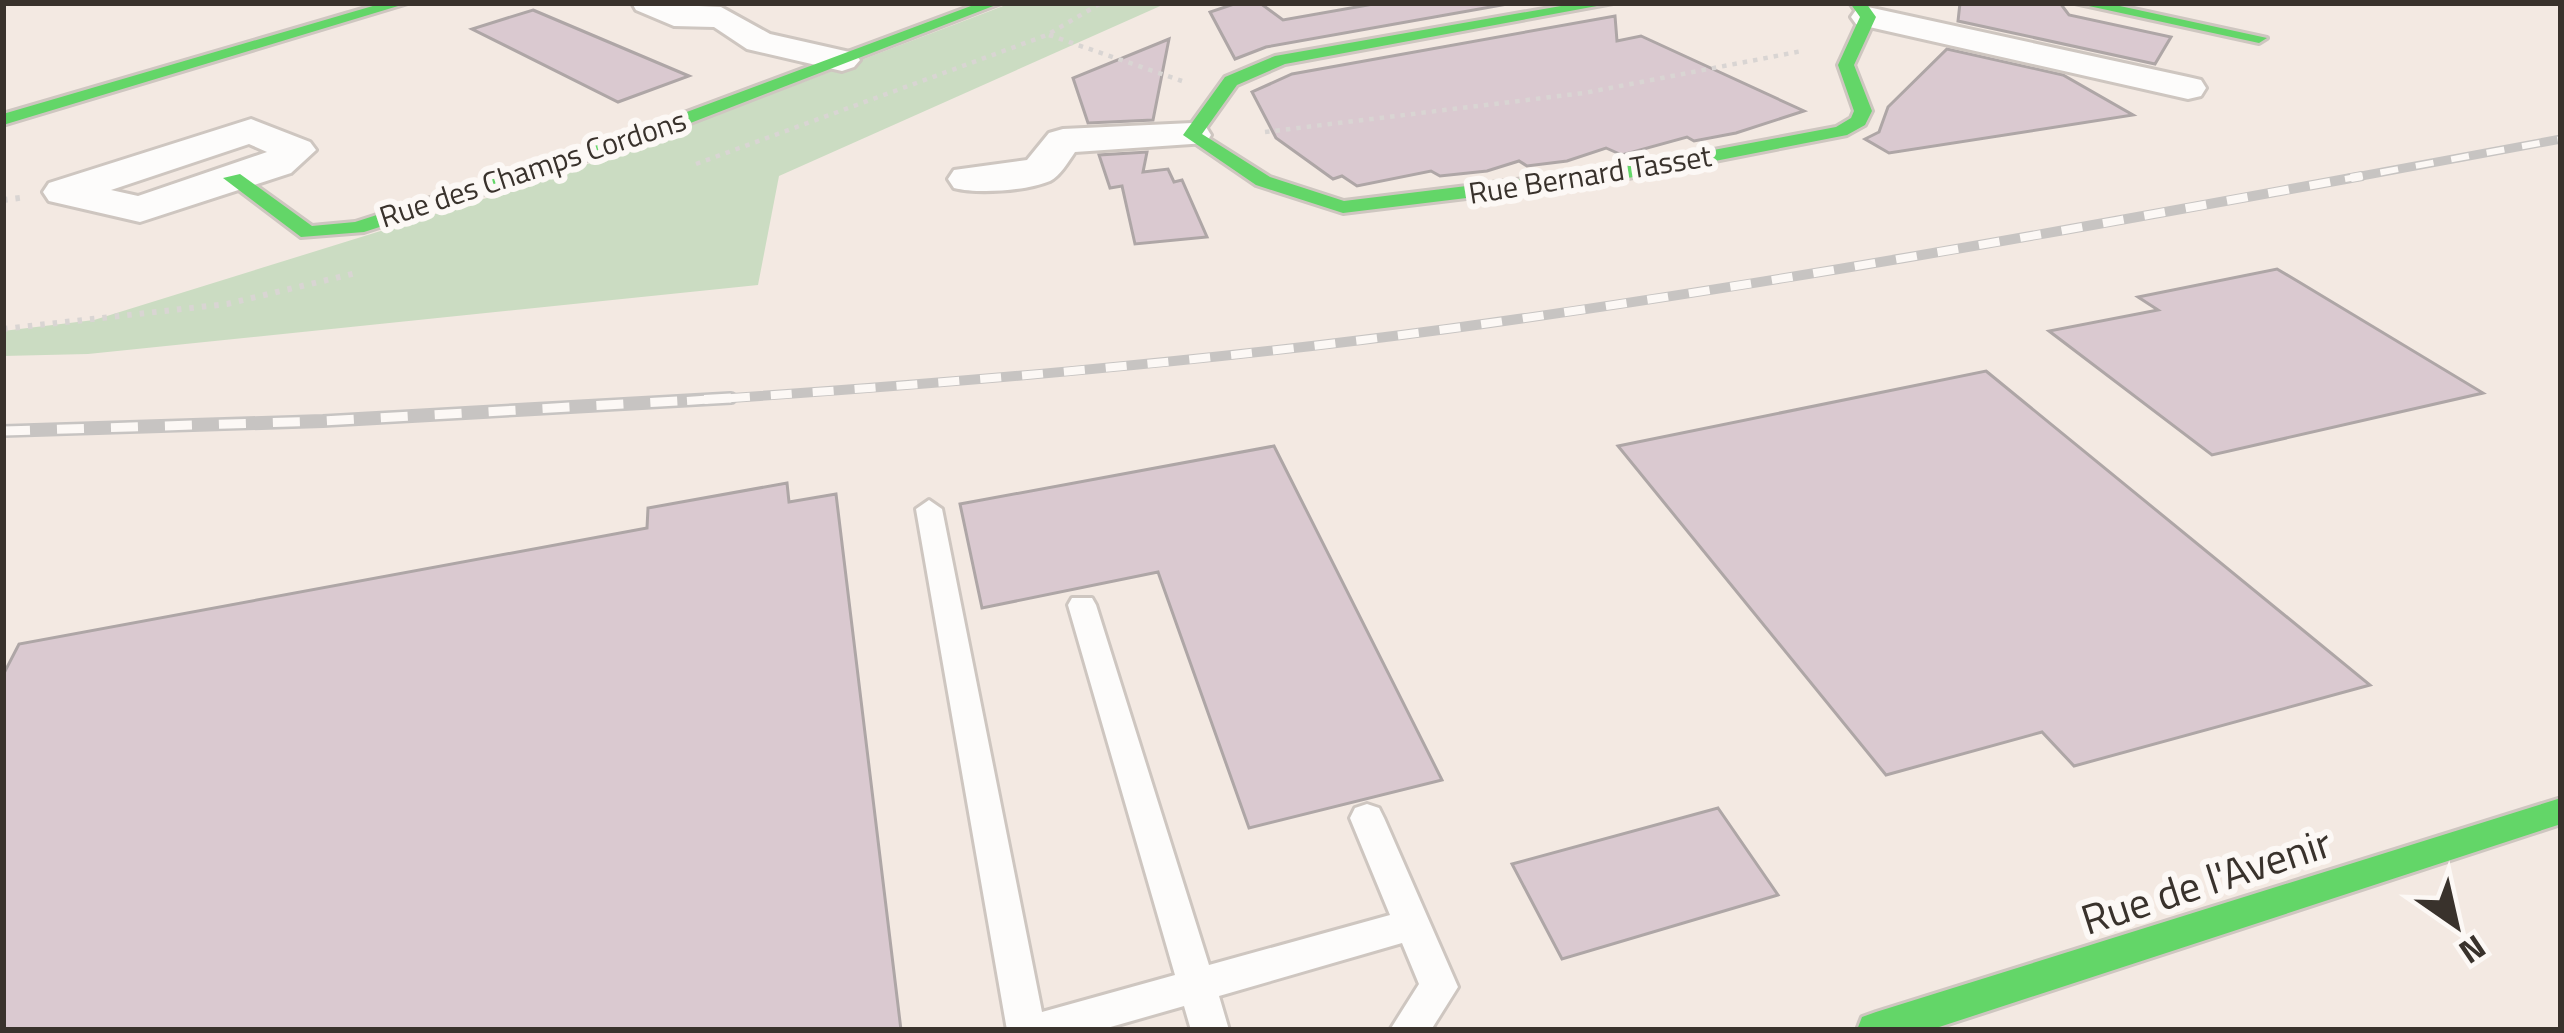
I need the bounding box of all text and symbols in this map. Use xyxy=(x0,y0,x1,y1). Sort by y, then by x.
street label: Rue des Champs Cordons xyxy=(373,97,692,239)
street label: Rue Bernard Tasset xyxy=(1465,132,1715,216)
street label: Rue de l'Avenir xyxy=(2072,810,2339,951)
north arrow xyxy=(2396,865,2516,985)
text: N xyxy=(2449,923,2496,977)

